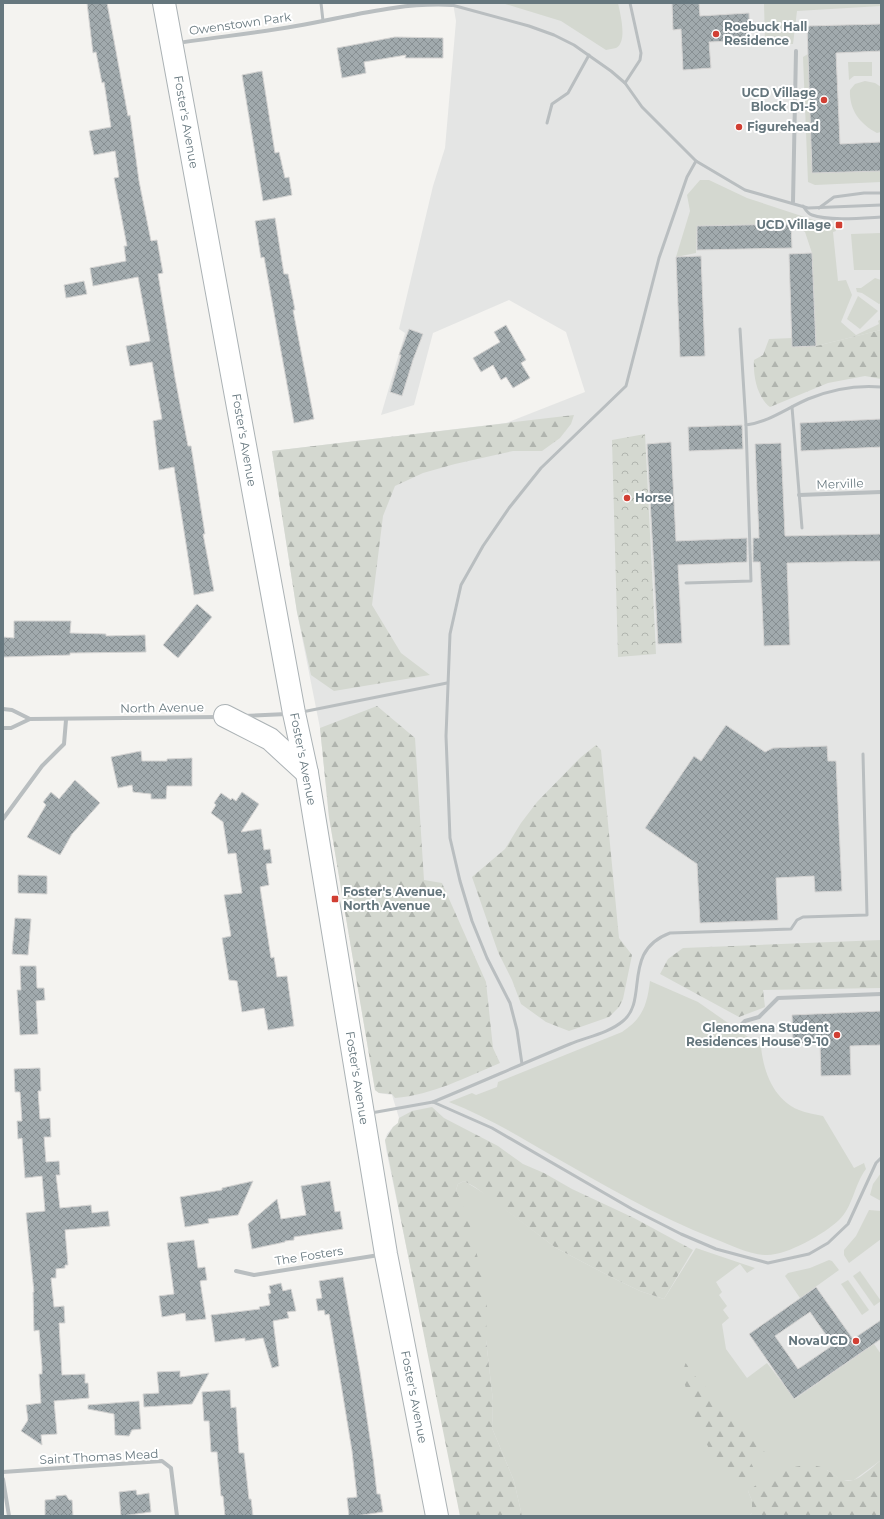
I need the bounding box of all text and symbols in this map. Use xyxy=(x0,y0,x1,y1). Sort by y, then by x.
street label: Owenstown Park xyxy=(188,9,293,38)
place label: Roebuck Hall Residence xyxy=(724,19,807,48)
marker: Roebuck Hall Residence xyxy=(711,29,721,39)
street label: Foster's Avenue xyxy=(171,74,202,170)
place label: UCD Village Block D1-5 xyxy=(741,85,816,114)
marker: UCD Village Block D1-5 xyxy=(819,95,829,105)
place label: Figurehead xyxy=(747,119,819,134)
marker: Figurehead xyxy=(734,122,744,132)
place label: UCD Village xyxy=(756,217,831,232)
marker: UCD Village xyxy=(834,220,844,230)
street label: Foster's Avenue xyxy=(229,392,260,488)
street label: Merville xyxy=(816,475,864,492)
place label: Horse xyxy=(635,490,672,505)
marker: Horse xyxy=(622,493,632,503)
street label: North Avenue xyxy=(120,699,204,716)
street label: Foster's Avenue xyxy=(287,711,320,807)
place label: Foster's Avenue, North Avenue xyxy=(343,884,446,913)
marker: Foster's Avenue, North Avenue xyxy=(330,894,340,904)
place label: Glenomena Student Residences House 9-10 xyxy=(686,1020,830,1049)
street label: Foster's Avenue xyxy=(343,1030,372,1126)
marker: Glenomena Student Residences House 9-10 xyxy=(832,1030,842,1040)
street label: The Fosters xyxy=(274,1243,344,1268)
place label: NovaUCD xyxy=(788,1333,848,1348)
marker: NovaUCD xyxy=(851,1336,861,1346)
street label: Foster's Avenue xyxy=(398,1349,431,1445)
street label: Saint Thomas Mead xyxy=(39,1446,159,1467)

